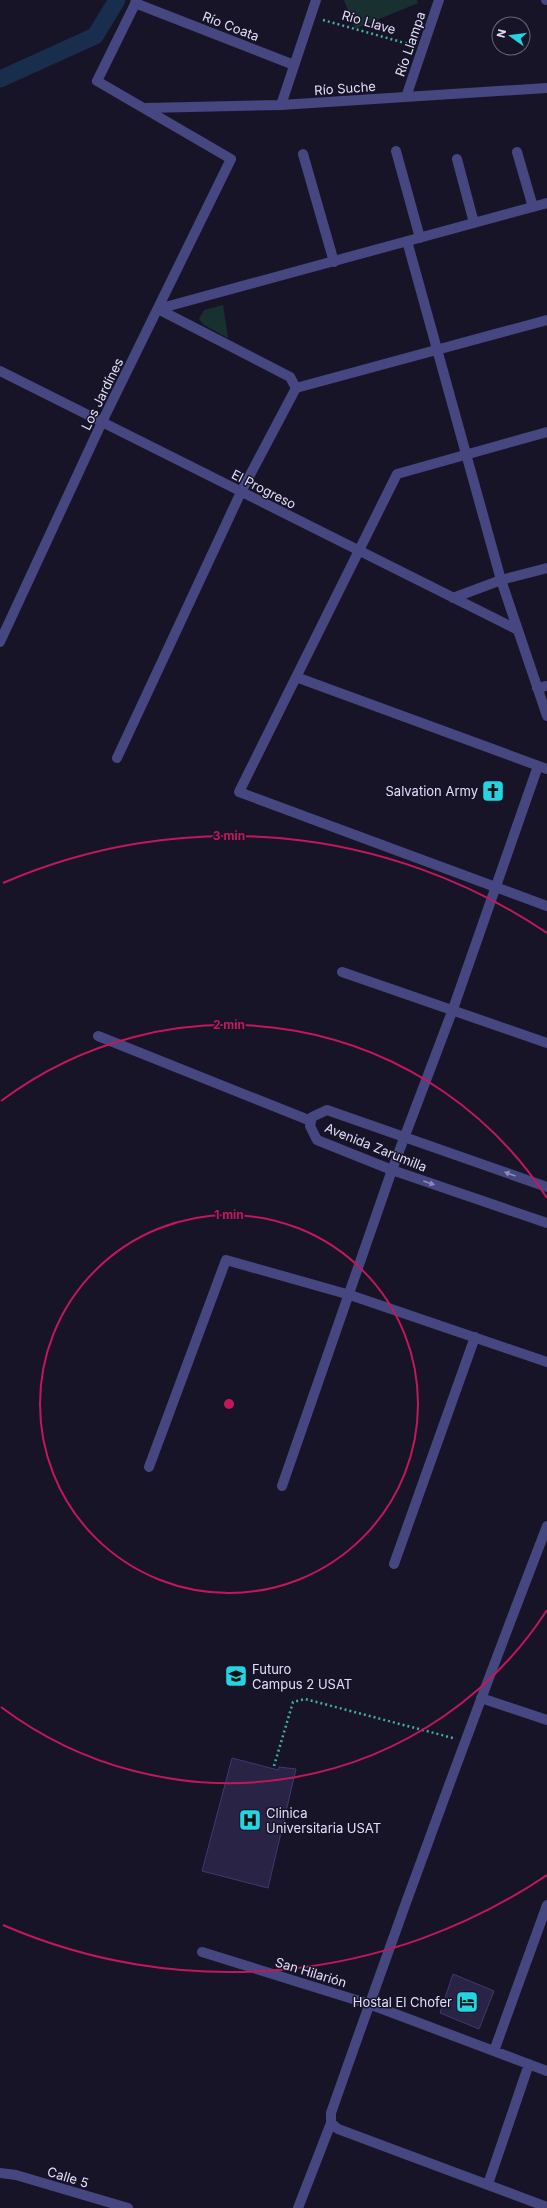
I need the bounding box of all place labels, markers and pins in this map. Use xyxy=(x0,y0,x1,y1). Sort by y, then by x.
church icon: Salvation Army xyxy=(480,778,506,804)
place label: Salvation Army xyxy=(386,783,478,799)
centre of rings xyxy=(222,1397,236,1411)
place label: Futuro Campus 2 USAT xyxy=(252,1661,352,1692)
school or university icon: Futuro Campus 2 USAT xyxy=(223,1663,249,1689)
place label: Clinica Universitaria USAT xyxy=(266,1805,381,1836)
hospital icon: Clinica Universitaria USAT xyxy=(237,1807,263,1833)
hotel icon: Hostal El Chofer xyxy=(454,1989,480,2015)
place label: Hostal El Chofer xyxy=(353,1994,452,2010)

